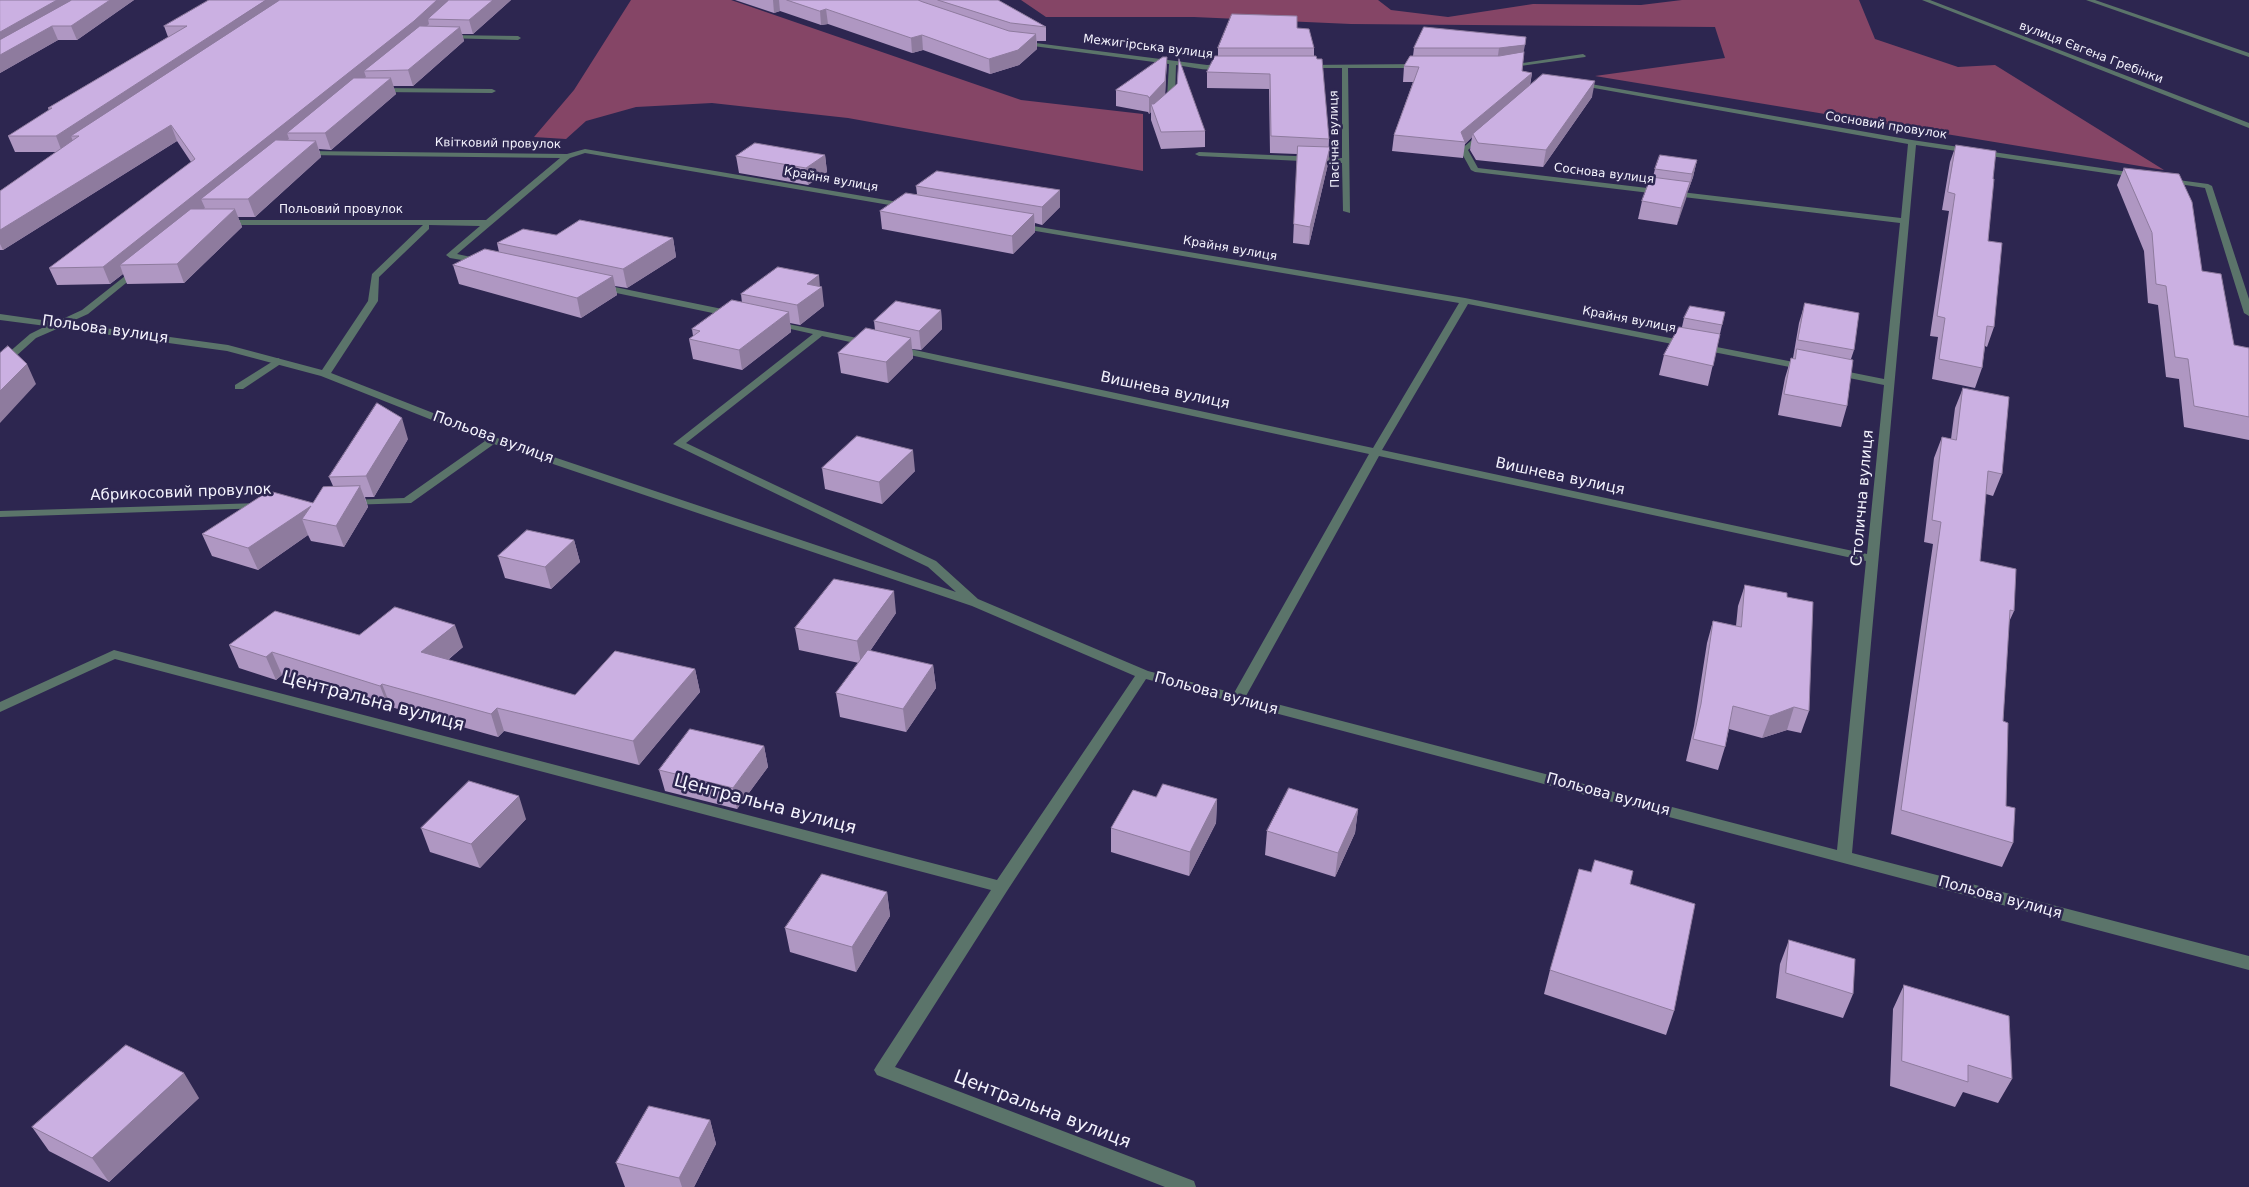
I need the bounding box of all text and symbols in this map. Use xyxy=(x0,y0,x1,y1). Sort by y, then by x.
street label: вулиця Євгена Гребінки xyxy=(2017,19,2165,87)
street label: Межигірська вулиця xyxy=(1082,32,1214,62)
street label: Пасічна вулиця xyxy=(1327,90,1343,188)
street label: Сосновий провулок xyxy=(1824,109,1948,143)
street label: Квітковий провулок xyxy=(435,136,561,152)
street label: Соснова вулиця xyxy=(1553,161,1655,187)
street label: Крайня вулиця xyxy=(783,165,879,195)
street label: Польовий провулок xyxy=(279,203,403,217)
street label: Крайня вулиця xyxy=(1182,234,1278,264)
street label: Крайня вулиця xyxy=(1581,304,1677,336)
street label: Польова вулиця xyxy=(41,312,169,348)
street label: Вишнева вулиця xyxy=(1099,368,1231,414)
street label: Польова вулиця xyxy=(430,408,556,468)
street label: Столична вулиця xyxy=(1848,429,1878,567)
street label: Вишнева вулиця xyxy=(1494,454,1626,500)
street label: Абрикосовий провулок xyxy=(90,481,272,505)
street label: Центральна вулиця xyxy=(279,667,467,737)
street label: Польова вулиця xyxy=(1152,669,1280,719)
street label: Центральна вулиця xyxy=(671,770,859,840)
street label: Польова вулиця xyxy=(1544,770,1672,820)
street label: Польова вулиця xyxy=(1936,873,2064,923)
street label: Центральна вулиця xyxy=(950,1066,1134,1154)

